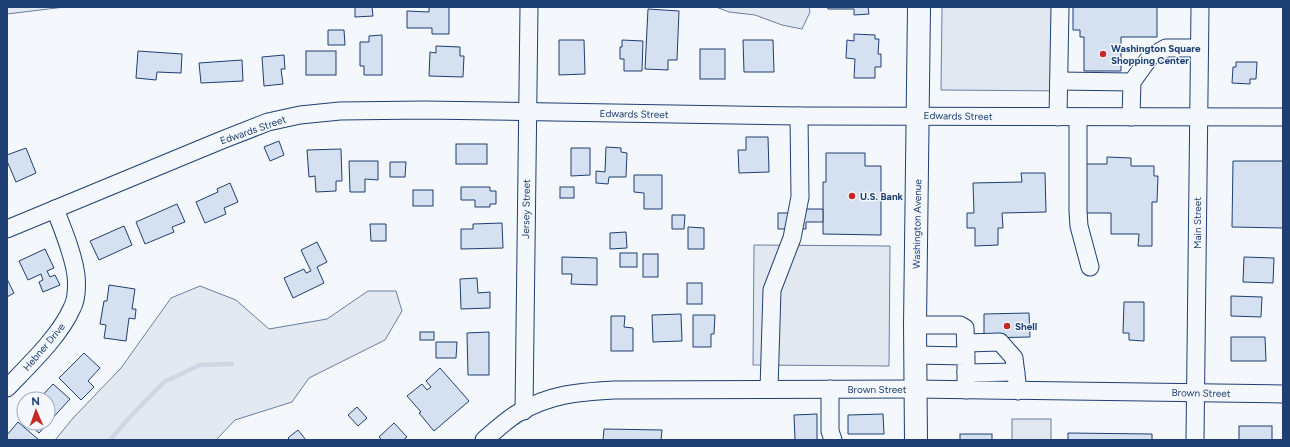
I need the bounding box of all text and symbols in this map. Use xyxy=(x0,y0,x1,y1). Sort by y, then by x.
place label: Washington Square Shopping Center xyxy=(1111,42,1201,67)
marker: Washington Square Shopping Center xyxy=(1098,49,1108,59)
street label: Edwards Street xyxy=(599,107,669,121)
street label: Edwards Street xyxy=(923,109,993,123)
street label: Edwards Street xyxy=(218,113,288,147)
street label: Washington Avenue xyxy=(910,178,924,269)
street label: Jersey Street xyxy=(519,179,533,239)
place label: U.S. Bank xyxy=(860,190,904,203)
marker: U.S. Bank xyxy=(847,191,857,201)
street label: Main Street xyxy=(1191,197,1204,249)
street label: Hebner Drive xyxy=(20,320,68,374)
place label: Shell xyxy=(1015,320,1037,333)
marker: Shell xyxy=(1002,321,1012,331)
street label: Brown Street xyxy=(847,383,907,396)
street label: Brown Street xyxy=(1171,386,1231,400)
north arrow xyxy=(16,391,56,431)
text: N xyxy=(31,395,40,408)

